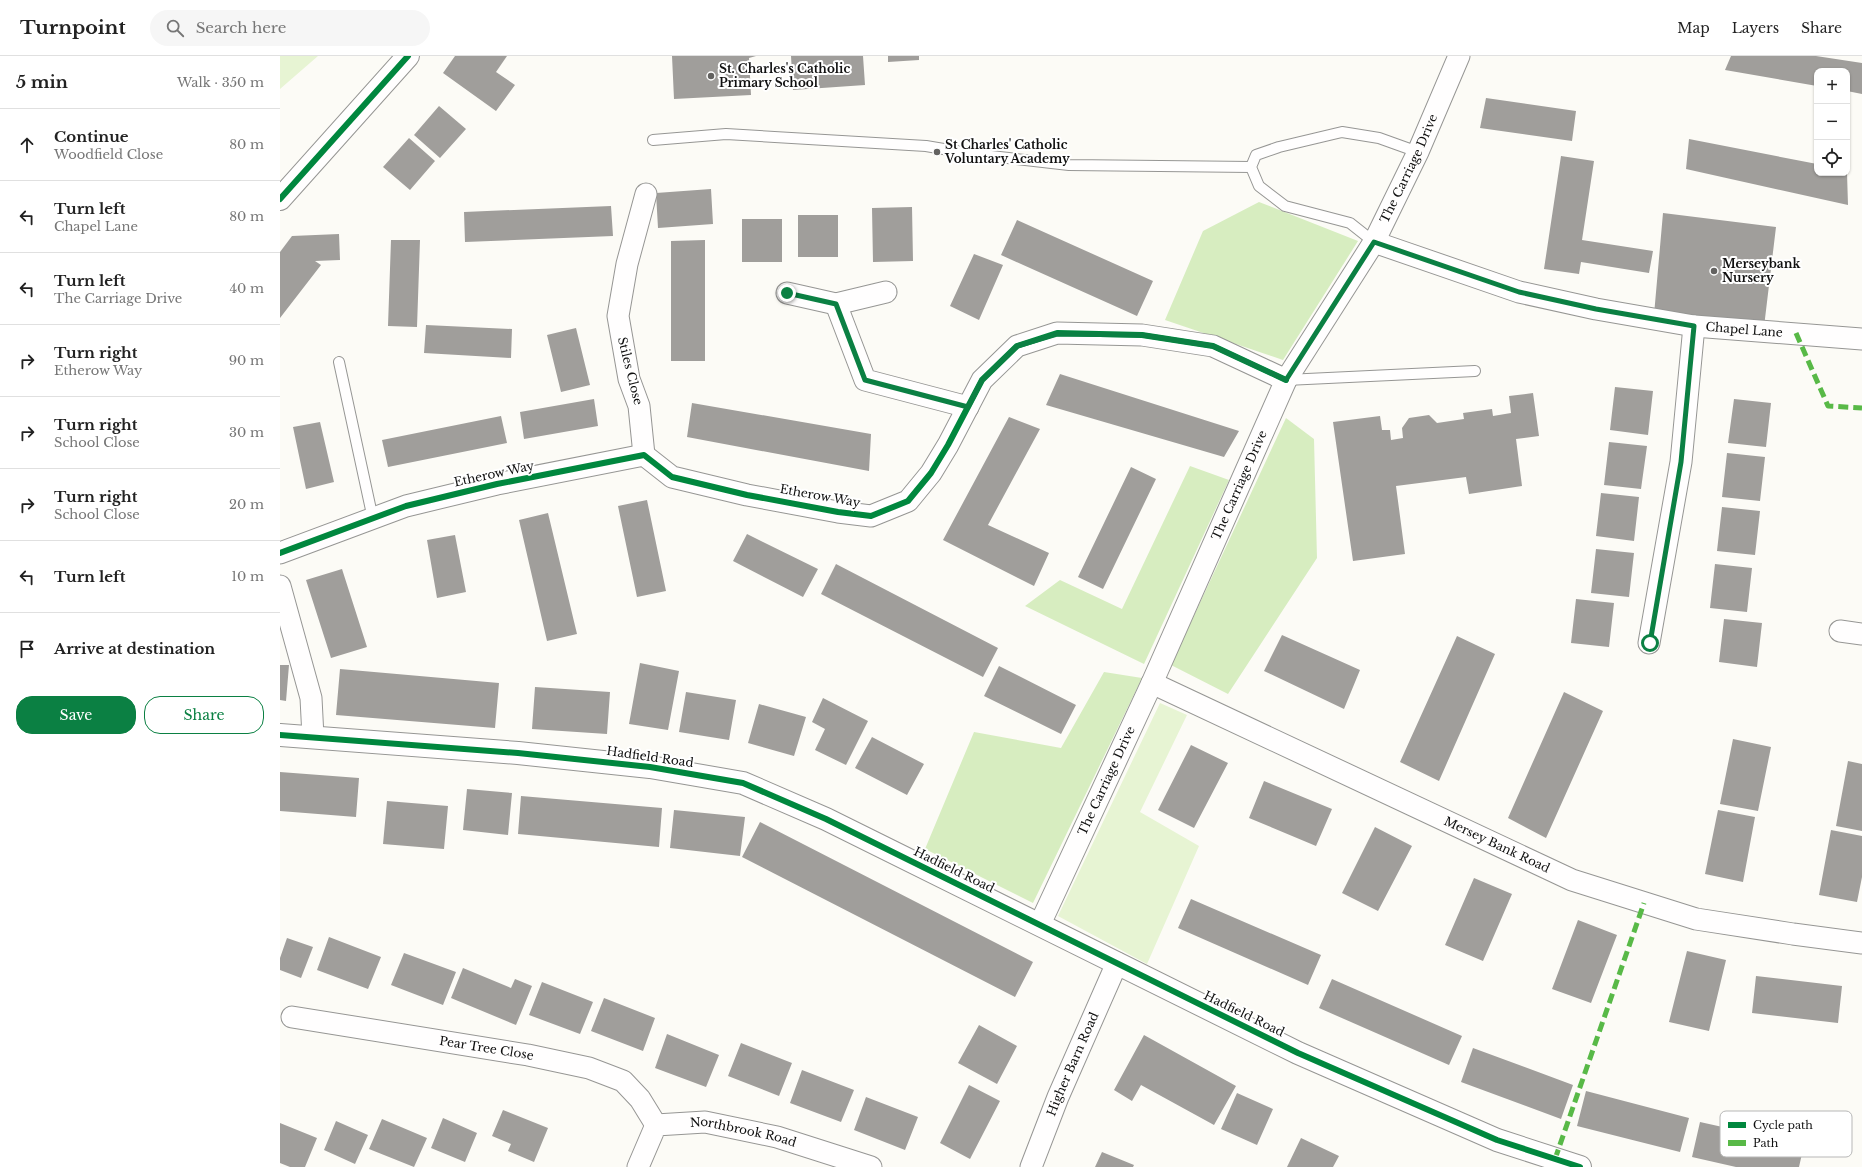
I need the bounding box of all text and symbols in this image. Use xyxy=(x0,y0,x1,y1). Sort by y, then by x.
search box xyxy=(150,10,430,46)
text: Turnpoint xyxy=(20,16,126,39)
icon: search xyxy=(164,17,186,39)
text: Search here xyxy=(196,18,286,37)
text: Map xyxy=(1677,19,1710,37)
text: Layers xyxy=(1732,19,1779,37)
text: Share xyxy=(1801,19,1842,37)
place label: St. Charles's Catholic Primary School xyxy=(719,61,850,90)
map controls xyxy=(1814,68,1850,176)
button: + xyxy=(1814,68,1850,104)
marker: St. Charles's Catholic Primary School xyxy=(706,71,716,81)
text: 5 min xyxy=(16,72,68,93)
text: Walk · 350 m xyxy=(177,74,264,91)
button: − xyxy=(1814,104,1850,140)
street label: The Carriage Drive xyxy=(1376,112,1440,225)
text: Continue xyxy=(54,127,129,146)
icon: ahead xyxy=(16,134,38,156)
text: 80 m xyxy=(229,136,264,153)
place label: St Charles' Catholic Voluntary Academy xyxy=(944,137,1070,166)
button: locate xyxy=(1814,140,1850,176)
text: Woodfield Close xyxy=(54,146,163,163)
marker: St Charles' Catholic Voluntary Academy xyxy=(932,147,942,157)
text: Turn left xyxy=(54,199,125,218)
icon: left xyxy=(16,206,38,228)
text: 80 m xyxy=(229,208,264,225)
text: Chapel Lane xyxy=(54,218,138,235)
place label: Merseybank Nursery xyxy=(1722,256,1801,285)
marker: Merseybank Nursery xyxy=(1709,266,1719,276)
text: Turn left xyxy=(54,271,125,290)
icon: left xyxy=(16,278,38,300)
text: 40 m xyxy=(229,280,264,297)
route end xyxy=(778,284,796,302)
text: The Carriage Drive xyxy=(54,290,182,307)
street label: Chapel Lane xyxy=(1705,319,1784,340)
street label: Stiles Close xyxy=(615,335,646,407)
text: Turn right xyxy=(54,343,137,362)
icon: right xyxy=(16,350,38,372)
text: 90 m xyxy=(229,352,264,369)
text: Etherow Way xyxy=(54,362,142,379)
text: Turn right xyxy=(54,415,137,434)
icon: right xyxy=(16,422,38,444)
text: 30 m xyxy=(229,424,264,441)
street label: The Carriage Drive xyxy=(1208,428,1270,542)
text: School Close xyxy=(54,434,140,451)
street label: Etherow Way xyxy=(452,458,536,489)
street label: Etherow Way xyxy=(779,481,862,510)
text: Turn right xyxy=(54,487,137,506)
icon: right xyxy=(16,494,38,516)
text: 20 m xyxy=(229,496,264,513)
text: School Close xyxy=(54,506,140,523)
icon: left xyxy=(16,566,38,588)
text: Turn left xyxy=(54,567,125,586)
text: 10 m xyxy=(231,568,264,585)
route start xyxy=(1641,634,1659,652)
icon: arrive xyxy=(16,638,38,660)
text: Arrive at destination xyxy=(54,639,215,658)
button: Save xyxy=(16,696,136,734)
button: Share xyxy=(144,696,264,734)
street label: The Carriage Drive xyxy=(1074,723,1138,837)
street label: Hadfield Road xyxy=(605,743,695,770)
street label: Mersey Bank Road xyxy=(1442,813,1552,876)
street label: Hadfield Road xyxy=(911,844,997,896)
street label: Hadfield Road xyxy=(1201,988,1287,1040)
street label: Higher Barn Road xyxy=(1043,1010,1101,1118)
street label: Pear Tree Close xyxy=(438,1033,535,1063)
legend xyxy=(1720,1111,1852,1157)
street label: Northbrook Road xyxy=(689,1114,798,1150)
text: Cycle path xyxy=(1753,1118,1813,1132)
text: Path xyxy=(1753,1136,1779,1150)

